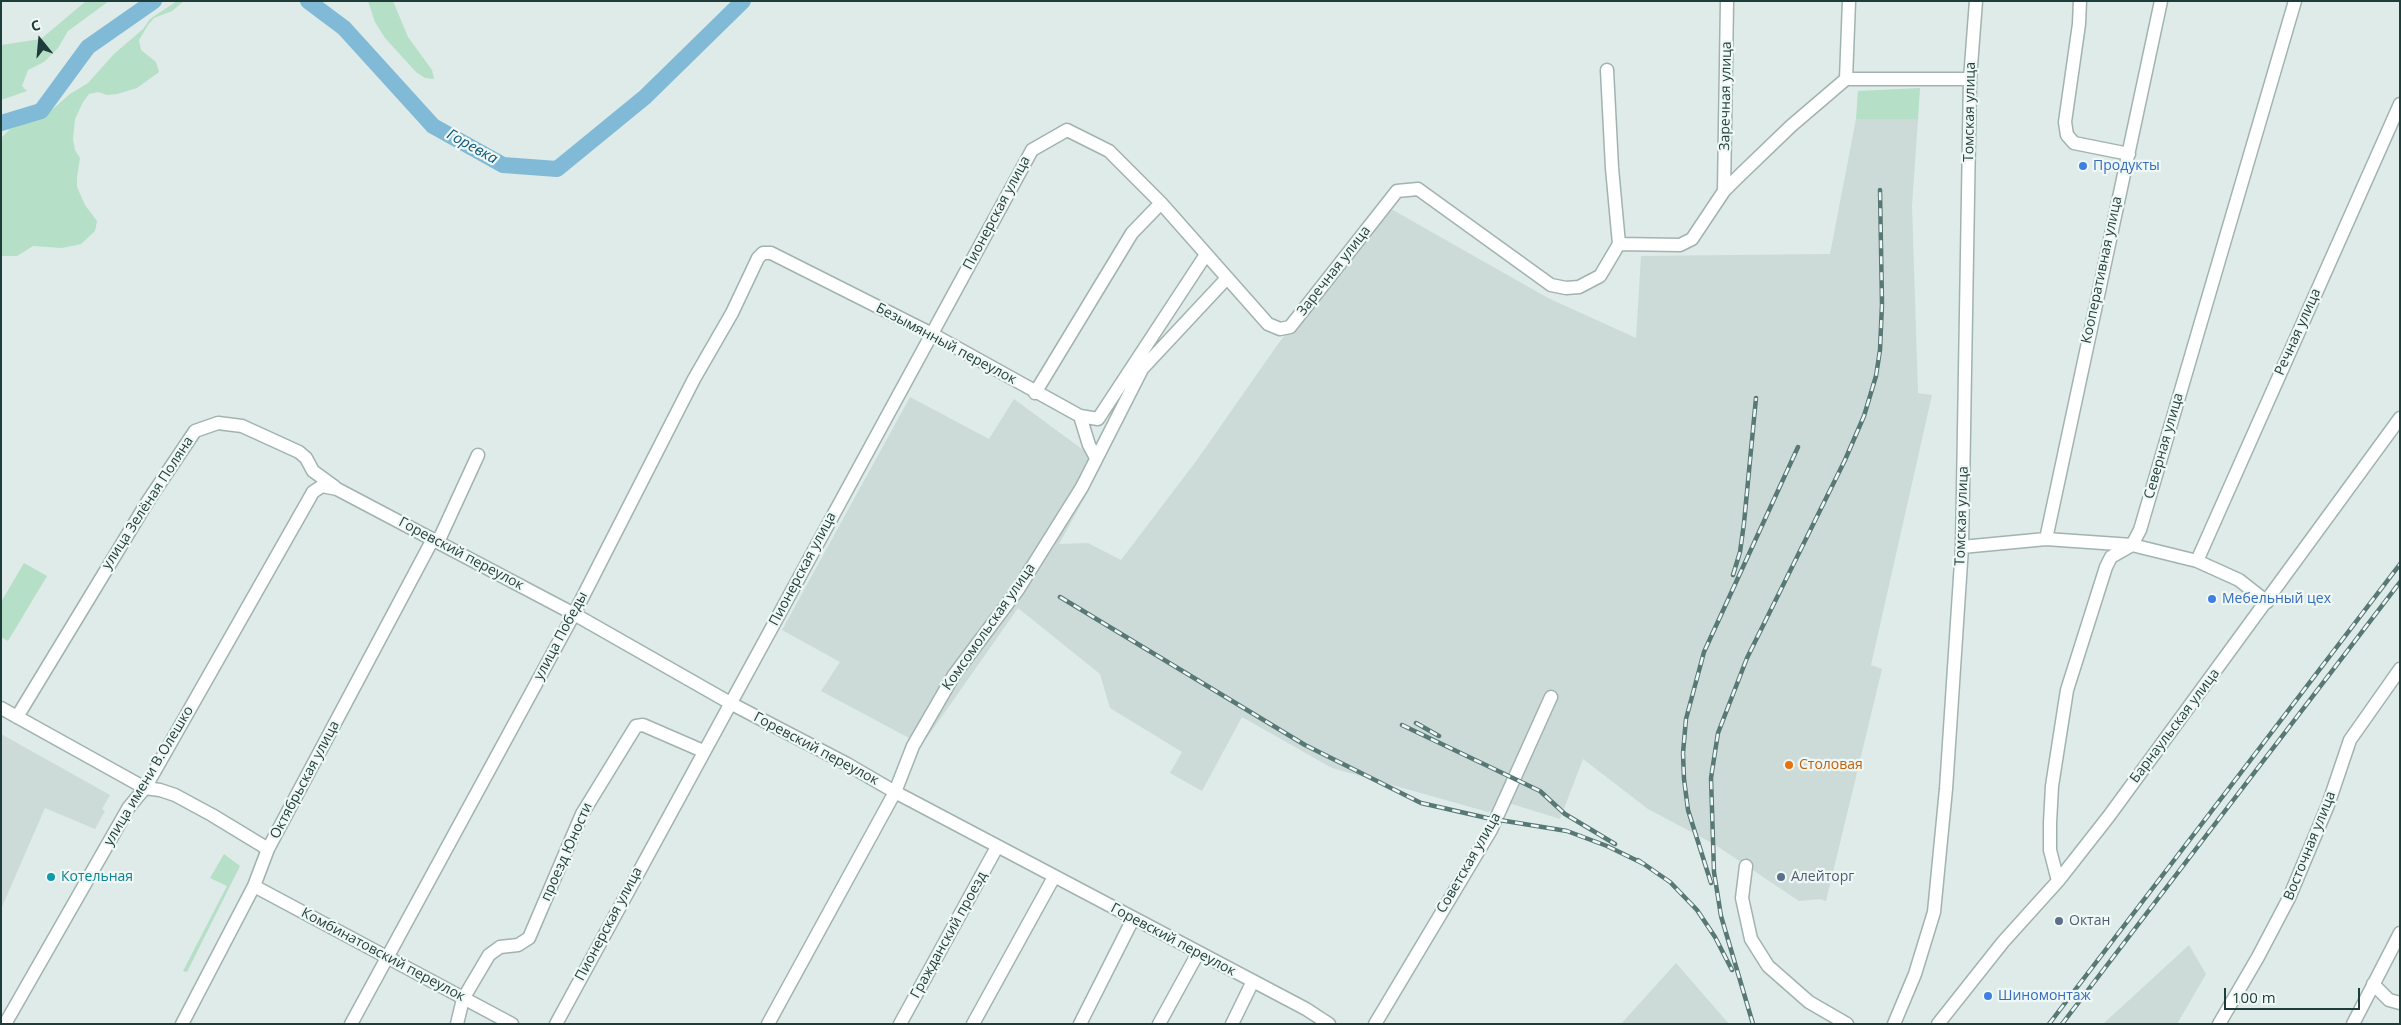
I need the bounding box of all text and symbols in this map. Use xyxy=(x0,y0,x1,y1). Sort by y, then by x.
north arrow xyxy=(15,15,65,65)
text: С xyxy=(28,15,43,36)
street label: Заречная улица xyxy=(1717,41,1735,151)
street label: Томская улица xyxy=(1961,62,1979,162)
water label: Горевка xyxy=(443,126,501,168)
street label: Пионерская улица xyxy=(960,153,1034,273)
place label: Продукты xyxy=(2093,158,2160,174)
marker: Продукты xyxy=(2077,160,2089,172)
street label: Кооперативная улица xyxy=(2078,195,2126,345)
street label: Заречная улица xyxy=(1294,223,1374,319)
street label: Речная улица xyxy=(2271,286,2325,378)
street label: Безымянный переулок xyxy=(873,300,1019,388)
street label: Северная улица xyxy=(2141,391,2187,501)
street label: улица Зелёная Поляна xyxy=(99,433,197,573)
street label: Томская улица xyxy=(1952,466,1972,566)
street label: Пионерская улица xyxy=(766,509,840,629)
street label: Горевский переулок xyxy=(396,514,526,594)
street label: Комсомольская улица xyxy=(939,560,1039,694)
street label: улица Победы xyxy=(531,589,591,683)
place label: Мебельный цех xyxy=(2222,591,2331,607)
marker: Мебельный цех xyxy=(2206,593,2218,605)
street label: Барнаульская улица xyxy=(2127,666,2223,786)
street label: улица имени В.Олешко xyxy=(101,703,197,849)
street label: Горевский переулок xyxy=(751,709,881,789)
street label: Октябрьская улица xyxy=(267,718,343,842)
place label: Столовая xyxy=(1799,757,1863,773)
marker: Столовая xyxy=(1783,759,1795,771)
street label: Восточная улица xyxy=(2280,789,2340,903)
street label: проезд Юности xyxy=(538,800,596,904)
street label: Советская улица xyxy=(1433,810,1505,916)
street label: Пионерская улица xyxy=(572,864,646,984)
place label: Котельная xyxy=(61,869,133,885)
street label: Гражданский проезд xyxy=(907,869,991,1001)
place label: Алейторг xyxy=(1791,869,1854,885)
marker: Котельная xyxy=(45,871,57,883)
marker: Алейторг xyxy=(1775,871,1787,883)
street label: Горевский переулок xyxy=(1108,900,1238,980)
street label: Комбинатовский переулок xyxy=(298,905,468,1005)
place label: Октан xyxy=(2069,913,2110,929)
marker: Октан xyxy=(2053,915,2065,927)
scale bar xyxy=(2226,978,2362,1010)
text: 100 m xyxy=(2232,987,2276,1007)
place label: Шиномонтаж xyxy=(1998,988,2091,1004)
marker: Шиномонтаж xyxy=(1982,990,1994,1002)

